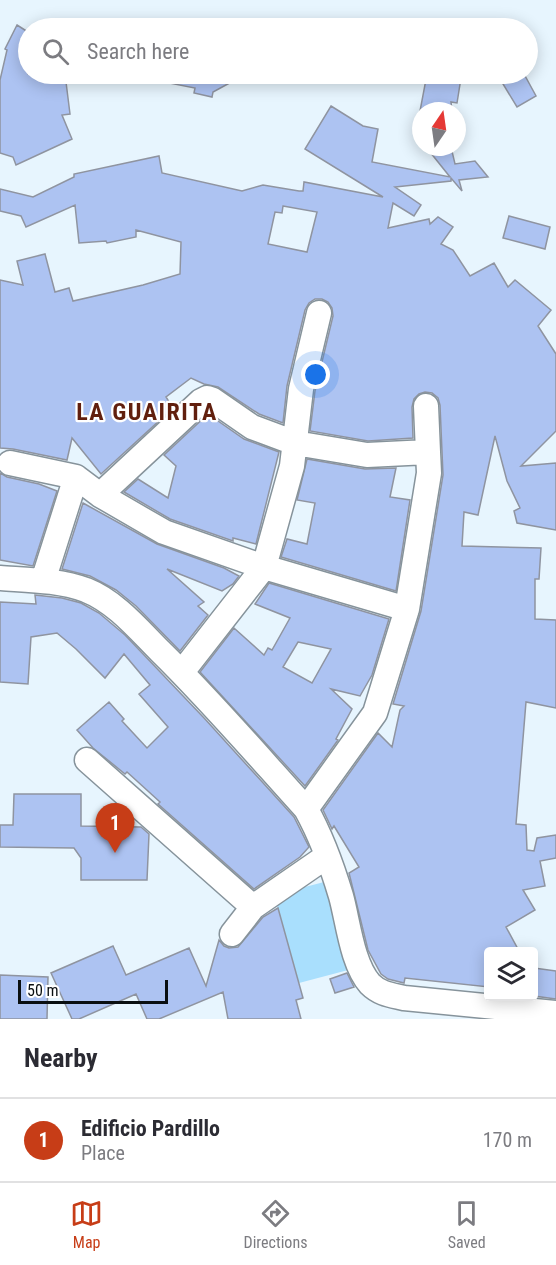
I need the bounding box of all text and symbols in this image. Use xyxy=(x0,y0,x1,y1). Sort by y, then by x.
search box xyxy=(18,18,538,84)
icon: search xyxy=(39,35,72,68)
text: Search here xyxy=(87,39,189,64)
north arrow xyxy=(412,102,466,156)
your location xyxy=(301,360,330,389)
district label: LA GUAIRITA xyxy=(76,398,218,426)
pin: 1 xyxy=(96,804,134,853)
map controls xyxy=(484,947,538,1001)
button: layers xyxy=(484,947,538,1001)
scale bar xyxy=(18,977,168,1004)
text: 50 m xyxy=(27,981,59,1000)
text: Nearby xyxy=(24,1043,98,1073)
text: Edificio Pardillo xyxy=(81,1116,220,1141)
text: 1 xyxy=(38,1128,49,1152)
text: 170 m xyxy=(483,1128,532,1152)
text: Place xyxy=(81,1141,125,1165)
tab: Map xyxy=(70,1197,103,1252)
tab: Directions xyxy=(244,1197,307,1252)
tab: Saved xyxy=(448,1197,486,1252)

